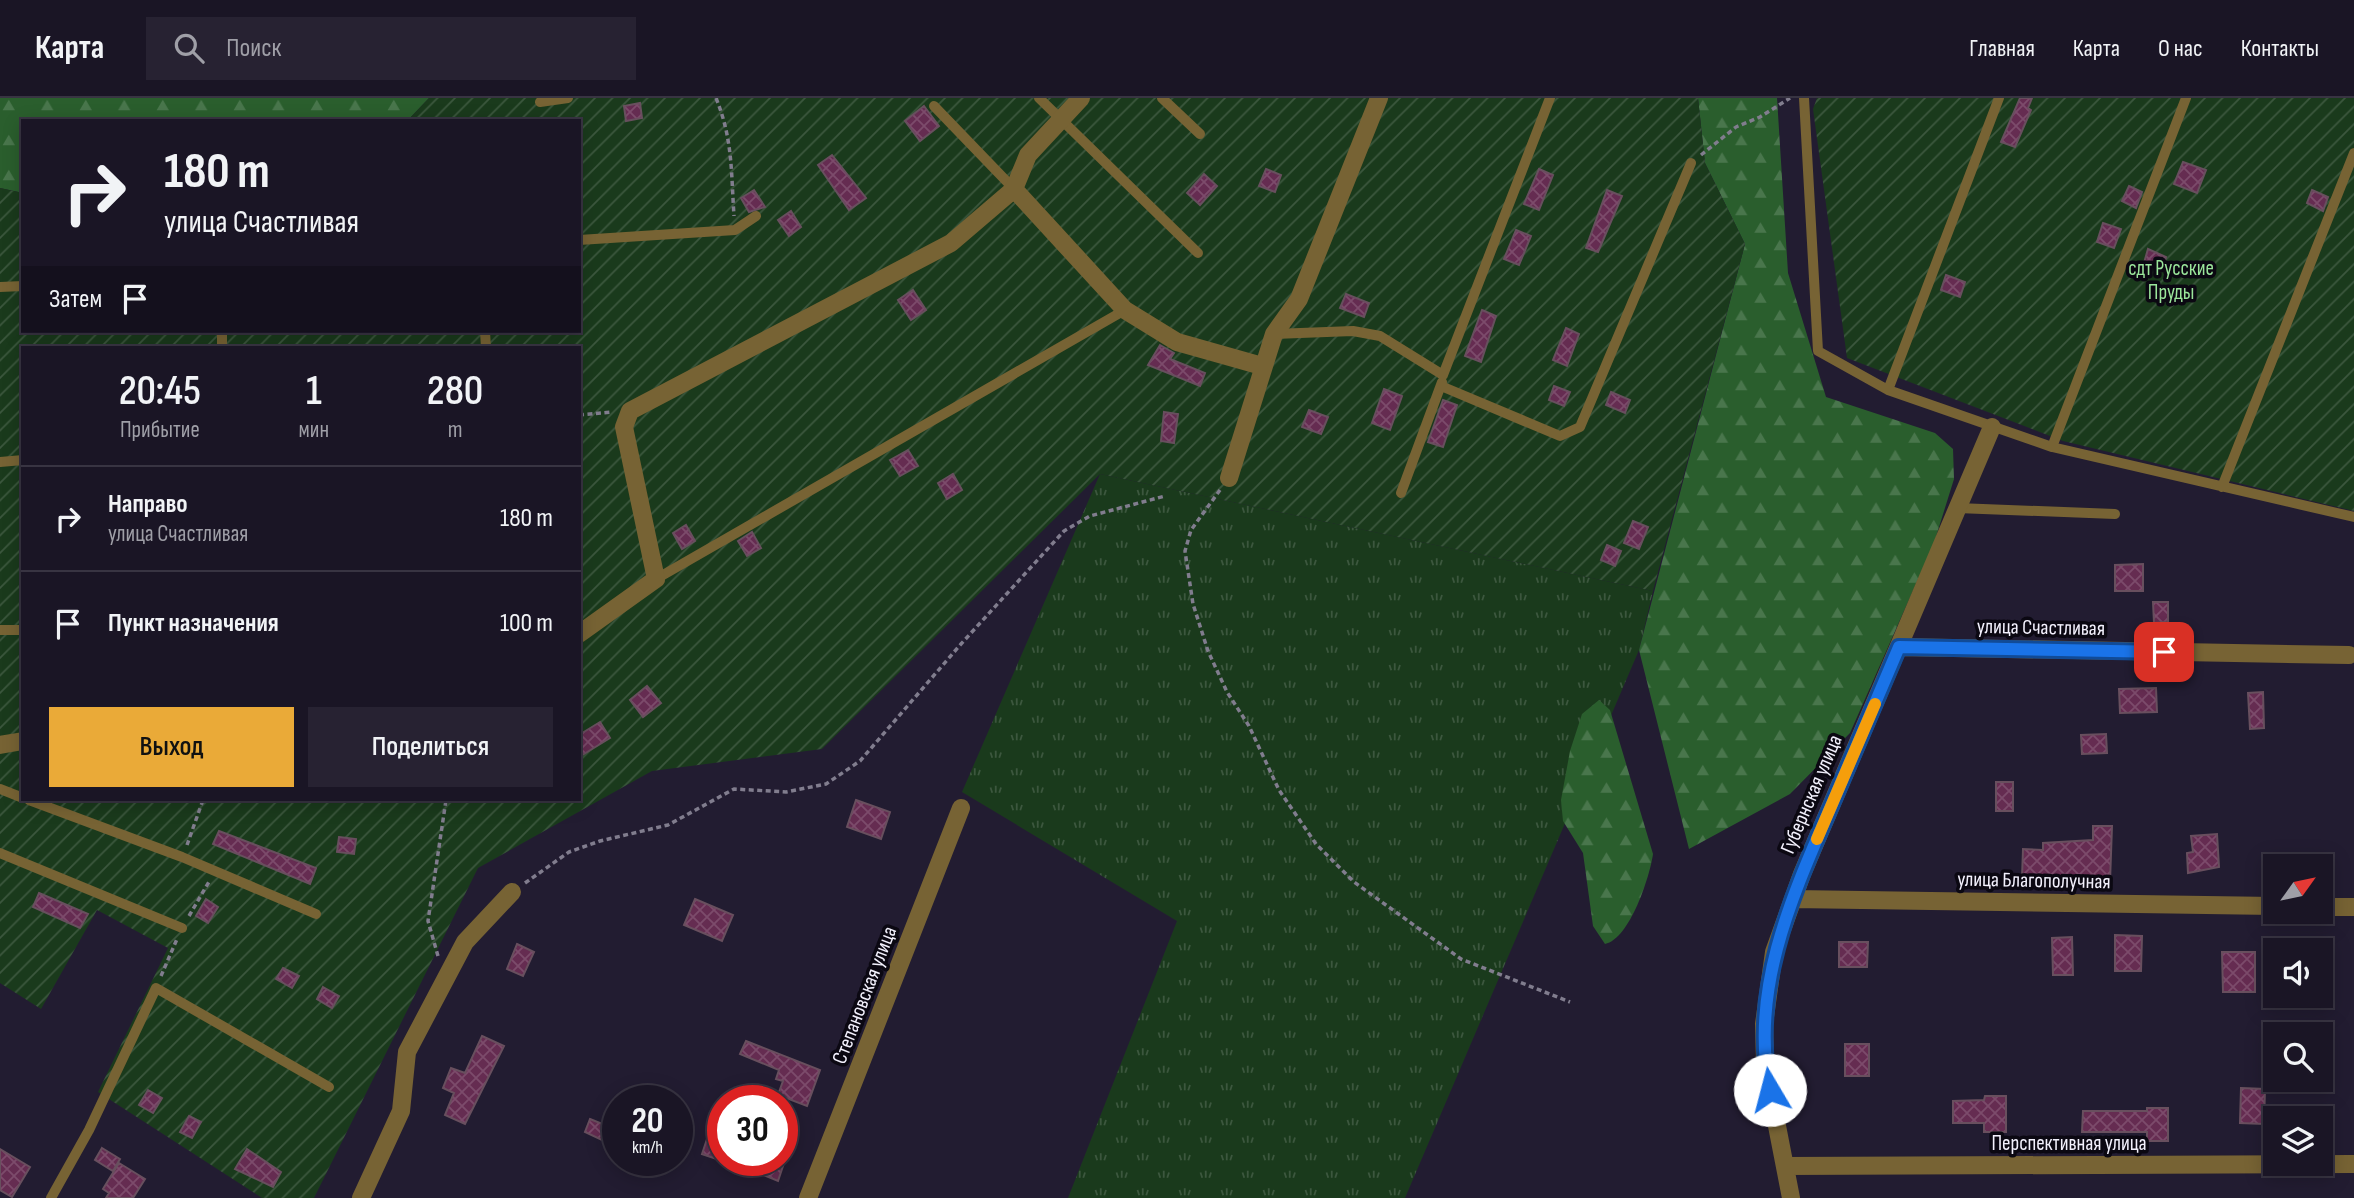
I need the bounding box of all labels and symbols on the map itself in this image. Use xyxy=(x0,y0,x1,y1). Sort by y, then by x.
park label: сдт Русские Пруды xyxy=(2128,256,2214,305)
street label: улица Счастливая xyxy=(1977,614,2105,641)
pin xyxy=(2134,622,2194,682)
street label: Губернская улица xyxy=(1775,731,1848,857)
north arrow xyxy=(2263,854,2333,924)
street label: улица Благополучная xyxy=(1957,867,2111,894)
street label: Степановская улица xyxy=(827,923,902,1067)
position arrow xyxy=(1733,1053,1807,1127)
speed limit sign: 30 xyxy=(707,1085,798,1176)
street label: Перспективная улица xyxy=(1991,1131,2147,1156)

